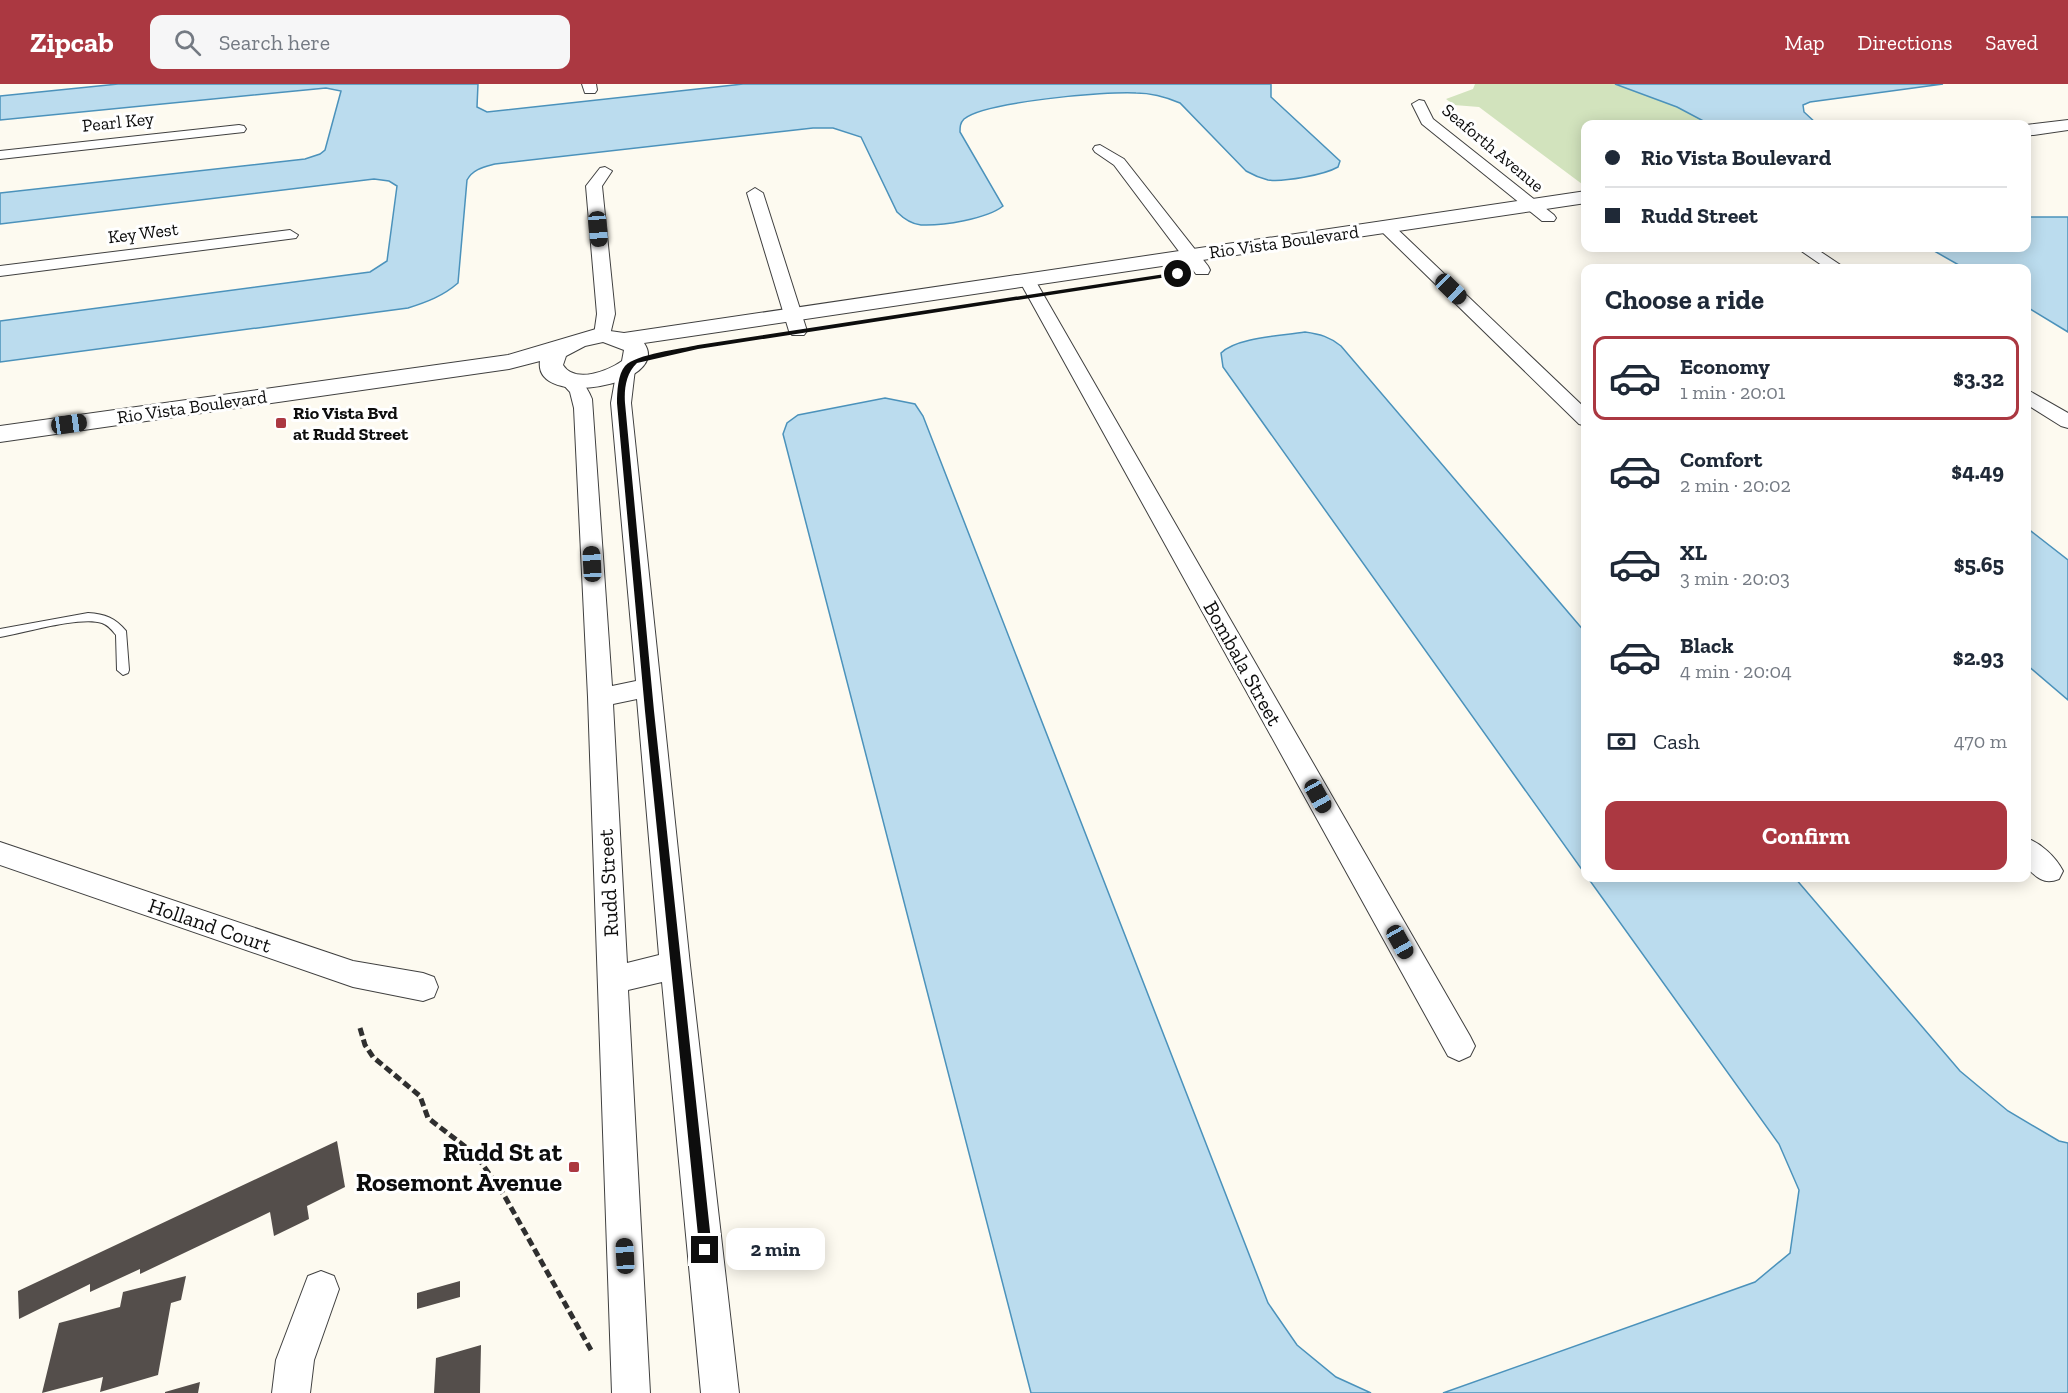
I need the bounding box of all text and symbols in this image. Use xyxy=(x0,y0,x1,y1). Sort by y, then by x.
search box xyxy=(150,15,570,69)
text: Zipcab xyxy=(30,26,114,59)
icon: search xyxy=(171,26,204,59)
text: Search here xyxy=(219,29,330,56)
text: Map xyxy=(1785,30,1825,55)
text: Directions xyxy=(1858,30,1952,55)
text: Saved xyxy=(1985,30,2038,55)
street label: Seaforth Avenue xyxy=(1438,99,1548,197)
street label: Pearl Key xyxy=(81,107,156,137)
text: Rio Vista Boulevard xyxy=(1641,144,1831,171)
text: Rudd Street xyxy=(1641,202,1758,229)
car xyxy=(587,210,609,248)
street label: Key West xyxy=(107,218,180,248)
street label: Rio Vista Boulevard xyxy=(1208,221,1360,263)
route start xyxy=(1164,260,1191,287)
car xyxy=(1432,270,1470,308)
text: Choose a ride xyxy=(1605,284,1764,316)
icon: car xyxy=(1608,351,1662,405)
text: Economy xyxy=(1680,353,1770,380)
text: $3.32 xyxy=(1953,365,2004,392)
text: 1 min · 20:01 xyxy=(1680,380,1786,404)
street label: Rio Vista Boulevard xyxy=(116,386,268,428)
place label: Rio Vista Bvd at Rudd Street xyxy=(293,402,409,445)
car xyxy=(50,413,88,435)
marker: Rio Vista Bvd at Rudd Street xyxy=(274,416,288,430)
icon: car xyxy=(1608,444,1662,498)
text: Comfort xyxy=(1680,446,1762,473)
text: $4.49 xyxy=(1951,458,2004,485)
text: 2 min · 20:02 xyxy=(1680,473,1791,497)
icon: car xyxy=(1608,537,1662,591)
text: XL xyxy=(1680,539,1707,566)
car xyxy=(582,546,602,582)
text: $5.65 xyxy=(1954,551,2004,578)
text: 3 min · 20:03 xyxy=(1680,566,1790,590)
street label: Bombala Street xyxy=(1198,596,1288,730)
icon: car xyxy=(1608,630,1662,684)
text: Black xyxy=(1680,632,1734,659)
text: $2.93 xyxy=(1953,644,2004,671)
text: 4 min · 20:04 xyxy=(1680,659,1792,683)
icon: cash xyxy=(1605,725,1638,758)
text: Cash xyxy=(1653,728,1700,755)
text: 470 m xyxy=(1954,729,2007,753)
car xyxy=(1301,776,1335,816)
button: Confirm xyxy=(1605,801,2007,870)
street label: Rudd Street xyxy=(593,828,623,938)
street label: Holland Court xyxy=(145,892,275,958)
car xyxy=(1383,922,1417,962)
place label: Rudd St at Rosemont Avenue xyxy=(356,1136,563,1198)
marker: Rudd St at Rosemont Avenue xyxy=(567,1160,581,1174)
callout: 2 min xyxy=(726,1229,825,1271)
route end xyxy=(691,1236,718,1263)
text: 2 min xyxy=(751,1237,800,1261)
car xyxy=(615,1238,635,1274)

